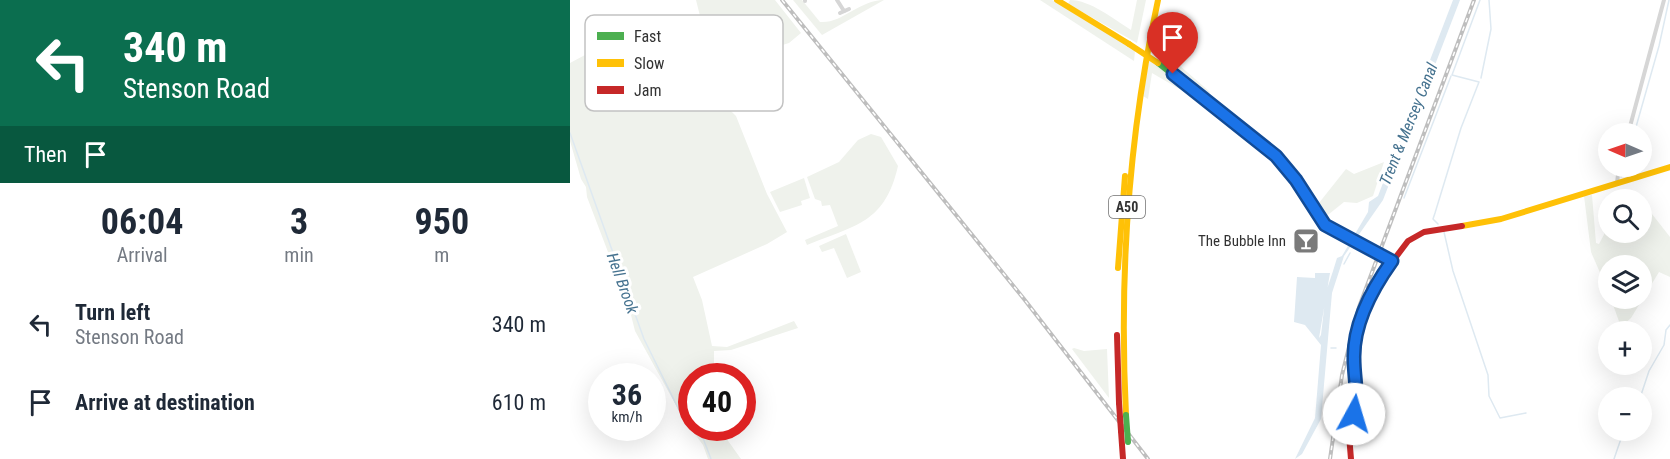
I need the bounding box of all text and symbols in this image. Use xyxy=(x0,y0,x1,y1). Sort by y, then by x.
pin xyxy=(1147,12,1198,74)
legend xyxy=(585,15,783,111)
icon: arrive xyxy=(1156,21,1189,54)
text: 340 m xyxy=(123,23,228,72)
icon: left xyxy=(24,24,102,102)
text: Fast xyxy=(634,27,661,46)
text: Slow xyxy=(634,54,664,73)
water label: Trent & Mersey Canal xyxy=(1375,60,1442,188)
text: Stenson Road xyxy=(123,73,270,105)
text: Jam xyxy=(634,81,661,100)
north arrow xyxy=(1598,123,1652,177)
map controls xyxy=(1598,123,1652,441)
icon: arrive xyxy=(79,138,112,171)
text: Then xyxy=(24,142,67,167)
button: search xyxy=(1598,189,1652,243)
road number: A50 xyxy=(1109,196,1145,218)
text: 06:04 xyxy=(101,201,183,243)
text: 3 xyxy=(290,201,308,243)
text: 950 xyxy=(415,201,469,243)
bar icon: The Bubble Inn xyxy=(1291,226,1321,256)
place label: The Bubble Inn xyxy=(1198,232,1286,250)
text: Arrival xyxy=(117,243,168,267)
text: min xyxy=(284,243,314,267)
text: m xyxy=(434,243,449,267)
water label: Hell Brook xyxy=(603,250,643,317)
button: layers xyxy=(1598,255,1652,309)
text: Turn left xyxy=(75,300,150,325)
icon: left xyxy=(24,308,57,341)
text: 340 m xyxy=(492,312,546,337)
button: + xyxy=(1598,321,1652,375)
text: Stenson Road xyxy=(75,325,184,349)
speed limit sign: 40 xyxy=(678,363,756,441)
text: 36 xyxy=(612,377,642,412)
position arrow xyxy=(1322,382,1386,446)
icon: arrive xyxy=(24,386,57,419)
button: − xyxy=(1598,387,1652,441)
text: Arrive at destination xyxy=(75,390,255,415)
text: 610 m xyxy=(492,390,546,415)
text: km/h xyxy=(612,408,642,426)

